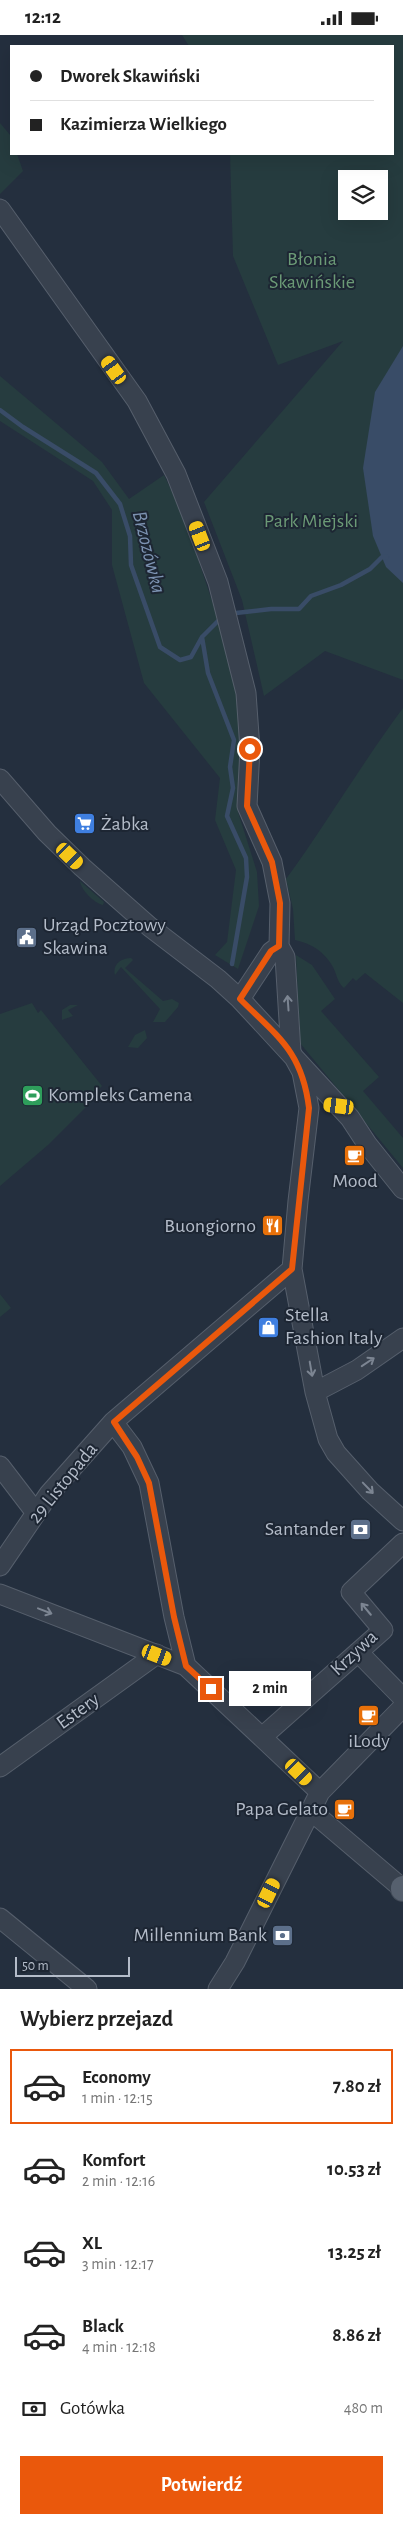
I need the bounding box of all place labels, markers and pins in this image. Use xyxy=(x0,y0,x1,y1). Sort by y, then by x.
supermarket icon: Żabka xyxy=(73,812,97,836)
place label: Żabka xyxy=(101,814,149,834)
place label: Urząd Pocztowy Skawina xyxy=(43,915,166,958)
public building icon: Urząd Pocztowy Skawina xyxy=(15,925,39,949)
sports icon: Kompleks Camena xyxy=(20,1083,44,1107)
place label: Kompleks Camena xyxy=(48,1085,192,1105)
cafe icon: Mood xyxy=(343,1143,367,1167)
place label: Mood xyxy=(332,1171,378,1191)
restaurant icon: Buongiorno xyxy=(260,1214,284,1238)
place label: Buongiorno xyxy=(164,1216,256,1236)
place label: Stella Fashion Italy xyxy=(285,1305,383,1348)
shop icon: Stella Fashion Italy xyxy=(257,1315,281,1339)
bank icon: Santander xyxy=(349,1517,373,1541)
place label: Santander xyxy=(265,1519,346,1539)
cafe icon: iLody xyxy=(357,1703,381,1727)
place label: iLody xyxy=(348,1731,390,1751)
cafe icon: Papa Gelato xyxy=(332,1797,356,1821)
place label: Papa Gelato xyxy=(235,1799,328,1819)
bank icon: Millennium Bank xyxy=(271,1923,295,1947)
place label: Millennium Bank xyxy=(133,1925,267,1945)

